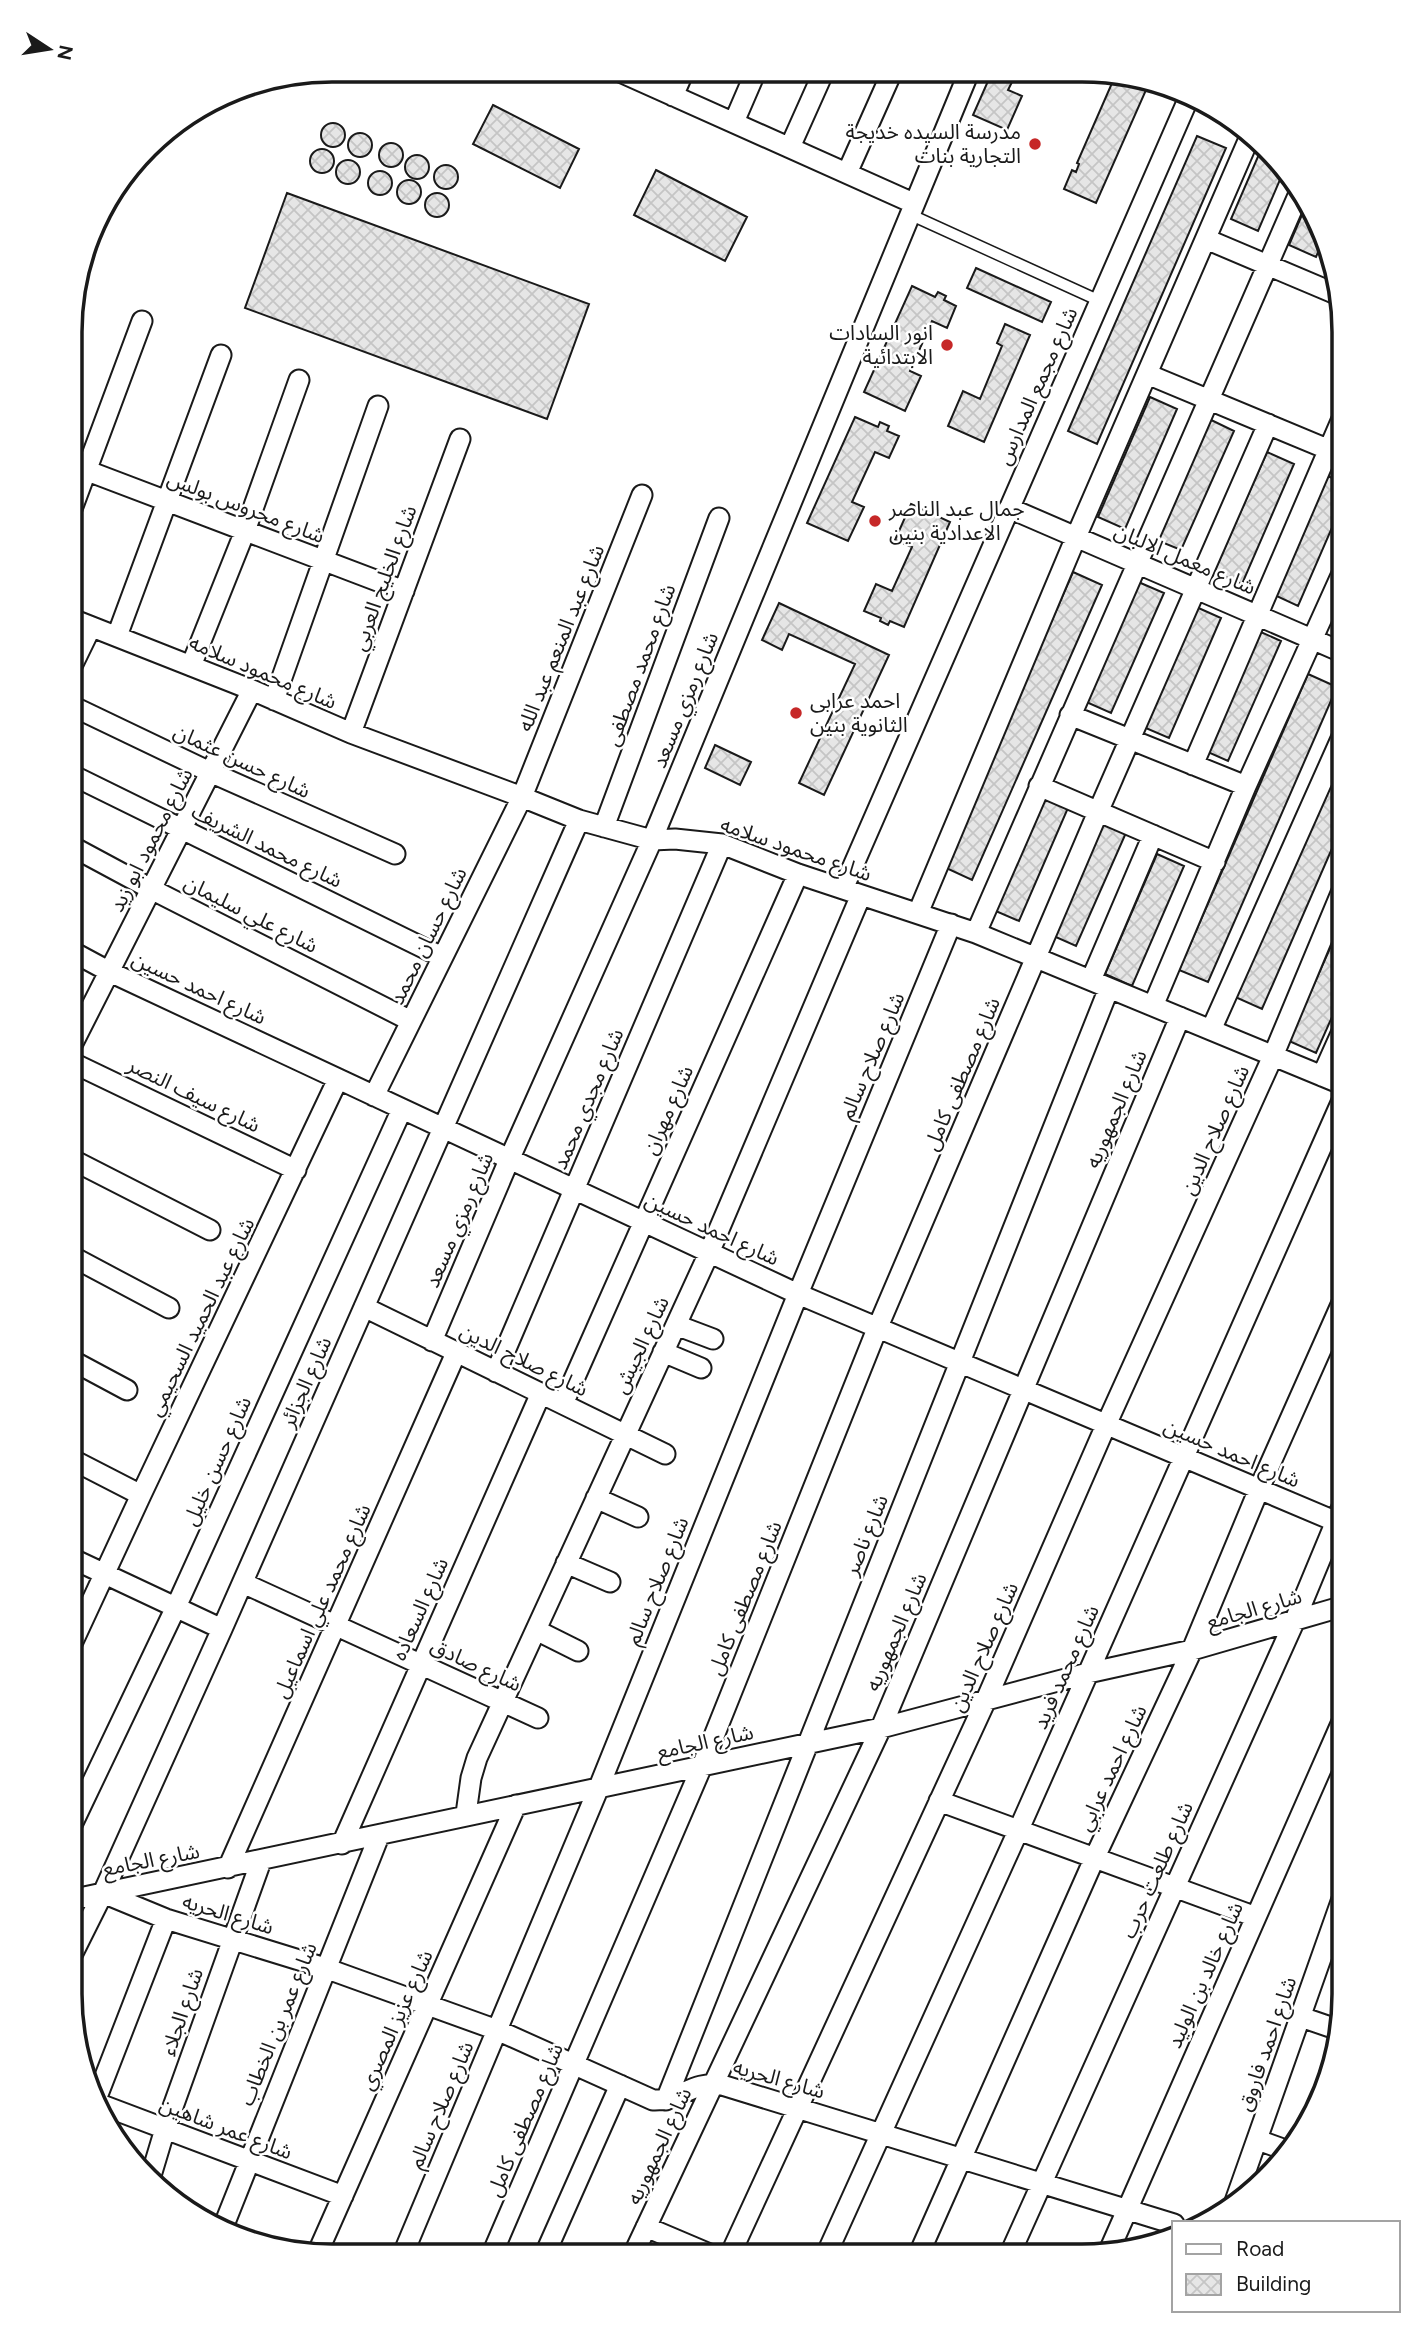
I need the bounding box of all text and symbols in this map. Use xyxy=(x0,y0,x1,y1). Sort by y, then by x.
north arrow xyxy=(14,14,84,84)
text: N xyxy=(52,43,78,62)
place label: مدرسة السيده خديجة التجارية بنات xyxy=(845,119,1021,168)
marker: مدرسة السيده خديجة التجارية بنات xyxy=(1027,136,1043,152)
street label: شارع مجمع المدارس xyxy=(991,303,1085,470)
place label: انور السادات الابتدائية xyxy=(829,320,933,369)
marker: انور السادات الابتدائية xyxy=(939,337,955,353)
street label: شارع محروس بولس xyxy=(163,465,328,551)
place label: جمال عبد الناصر الاعدادية بنين xyxy=(888,496,1025,545)
street label: شارع الخليج العربي xyxy=(346,502,425,655)
marker: جمال عبد الناصر الاعدادية بنين xyxy=(867,513,883,529)
street label: شارع معمل الالبان xyxy=(1110,518,1260,602)
street label: شارع عبد المنعم عبد الله xyxy=(512,541,612,736)
street label: شارع محمد مصطفى xyxy=(599,580,683,750)
street label: شارع رمزي مسعد xyxy=(646,628,727,773)
street label: شارع محمود سلامه xyxy=(184,629,341,717)
place label: احمد عرابى الثانوية بنين xyxy=(810,688,908,737)
marker: احمد عرابى الثانوية بنين xyxy=(788,705,804,721)
street label: شارع حسن عثمان xyxy=(169,718,315,806)
street label: شارع محمود ابو زيد xyxy=(104,764,200,917)
street label: شارع محمد الشريف xyxy=(187,798,347,896)
street label: شارع محمود سلامه xyxy=(716,811,875,889)
street label: شارع حسان محمد xyxy=(383,863,474,1010)
street label: شارع علي سليمان xyxy=(178,869,322,961)
street label: شارع احمد حسين xyxy=(127,945,270,1032)
street label: شارع صلاح سالم xyxy=(833,988,912,1125)
street label: شارع مصطفى كامل xyxy=(918,993,1008,1155)
street label: شارع مجدي محمد xyxy=(547,1025,632,1174)
street label: شارع الجمهوريه xyxy=(1079,1046,1154,1173)
street label: شارع سيف النصر xyxy=(122,1051,265,1140)
street label: شارع مهران xyxy=(637,1061,701,1159)
street label: شارع صلاح الدين xyxy=(1175,1061,1257,1200)
street label: شارع رمزي مسعد xyxy=(419,1148,502,1293)
street label: شارع احمد حسين xyxy=(640,1186,783,1273)
street label: شارع عبد الحميد السحيمي xyxy=(142,1214,263,1422)
street label: شارع الجيش xyxy=(607,1292,677,1399)
street label: شارع صلاح الدين xyxy=(455,1318,592,1404)
street label: شارع الجزائر xyxy=(274,1333,339,1433)
street label: شارع حسن خليل xyxy=(177,1392,259,1530)
street label: شارع احمد حسين xyxy=(1159,1413,1304,1495)
street label: شارع ناصر xyxy=(838,1491,896,1581)
street label: شارع محمد علي اسماعيل xyxy=(267,1500,379,1703)
street label: شارع صلاح سالم xyxy=(619,1513,696,1650)
street label: شارع مصطفى كامل xyxy=(702,1517,790,1680)
street label: شارع السعاده xyxy=(386,1553,456,1665)
street label: شارع الجمهوريه xyxy=(859,1569,934,1696)
street label: شارع صلاح الدين xyxy=(944,1578,1026,1717)
street label: شارع الجامع xyxy=(1203,1583,1305,1637)
street label: شارع محمد فريد xyxy=(1027,1601,1107,1734)
street label: شارع صادق xyxy=(425,1633,526,1699)
street label: شارع احمد عرابي xyxy=(1071,1701,1155,1837)
street label: شارع الجامع xyxy=(654,1719,756,1767)
street label: شارع طلعت حرب xyxy=(1115,1797,1201,1943)
street label: شارع الجامع xyxy=(100,1838,202,1884)
street label: شارع الحريه xyxy=(179,1888,277,1942)
street label: شارع خالد بن الوليد xyxy=(1161,1898,1251,2053)
street label: شارع عمر بن الخطاب xyxy=(233,1938,325,2110)
street label: شارع عزيز المصري xyxy=(353,1946,441,2095)
street label: شارع الجلاء xyxy=(155,1965,211,2060)
street label: شارع احمد فاروق xyxy=(1232,1973,1304,2115)
street label: شارع صلاح سالم xyxy=(402,2037,481,2174)
street label: شارع مصطفى كامل xyxy=(481,2039,571,2201)
street label: شارع الحريه xyxy=(730,2054,828,2106)
street label: شارع الجمهوريه xyxy=(621,2083,699,2210)
street label: شارع عمر شاهين xyxy=(155,2091,296,2167)
legend xyxy=(1172,2221,1400,2312)
text: Road xyxy=(1236,2236,1284,2261)
text: Building xyxy=(1236,2271,1311,2296)

